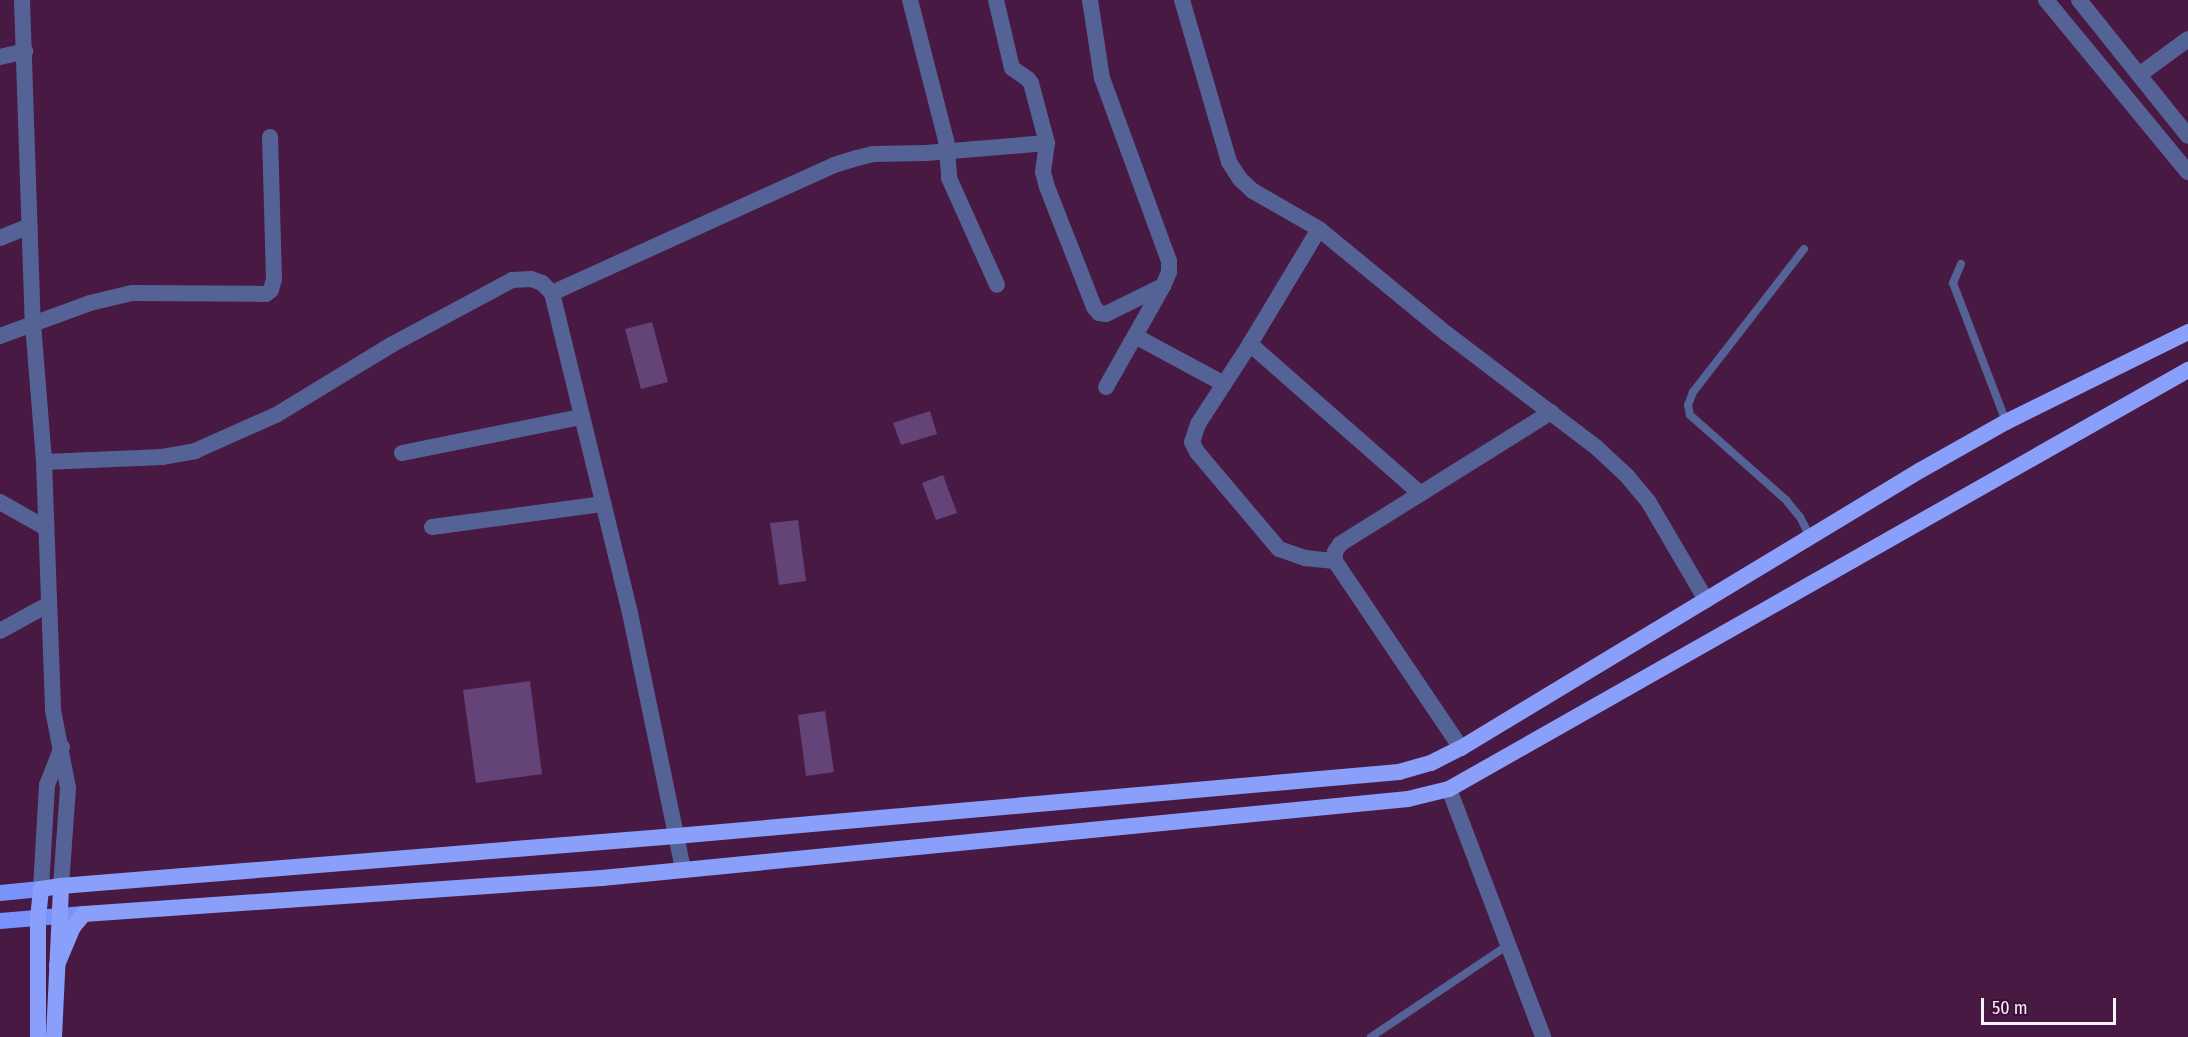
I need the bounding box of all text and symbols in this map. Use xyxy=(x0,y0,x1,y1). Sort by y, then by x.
scale bar xyxy=(1984,986,2119,1024)
text: 50 m xyxy=(1992,997,2028,1019)

